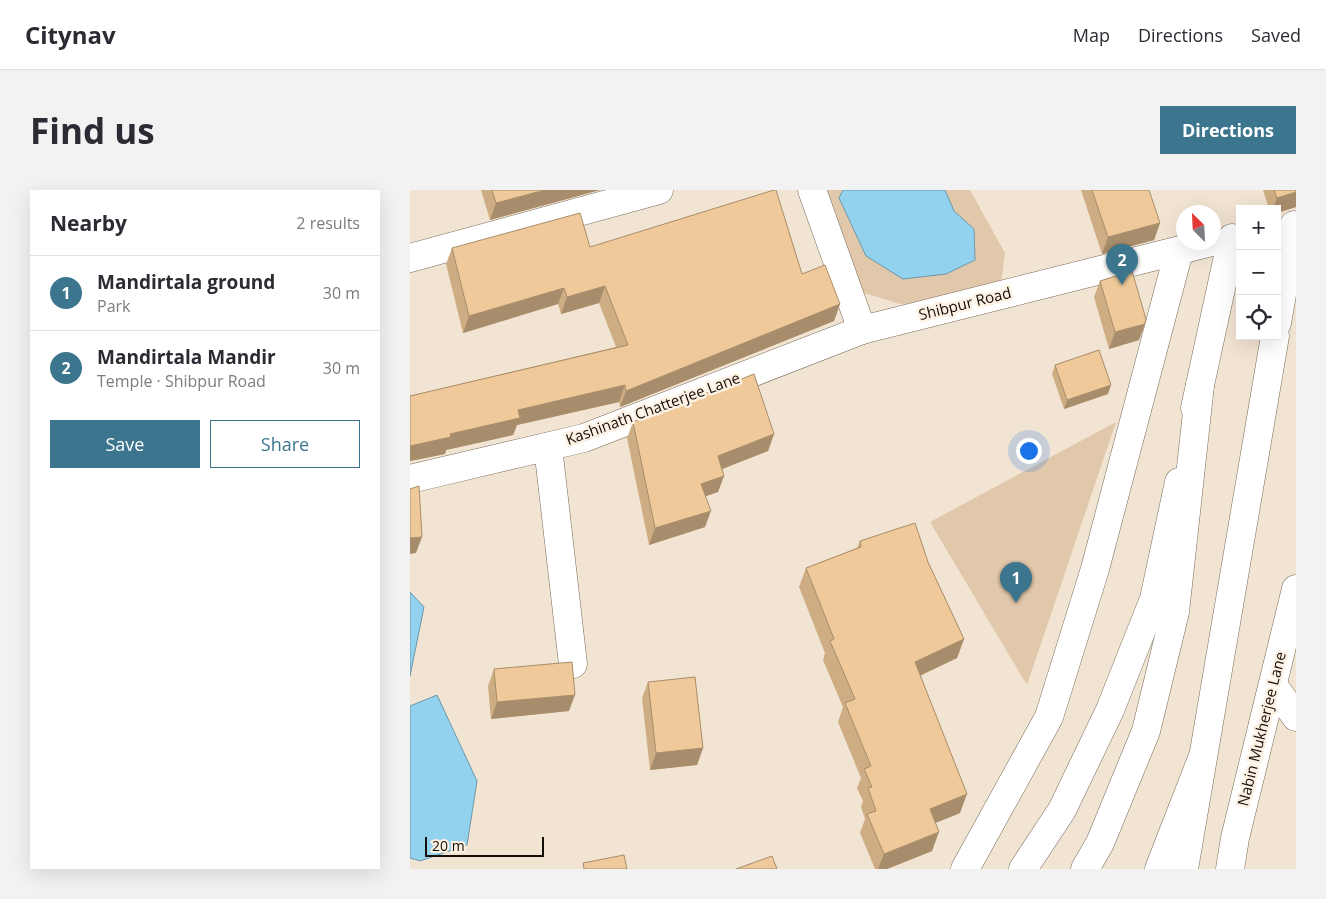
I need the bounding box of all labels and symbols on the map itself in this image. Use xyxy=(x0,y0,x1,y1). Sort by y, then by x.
north arrow xyxy=(1176,205,1221,250)
pin: 2 xyxy=(1106,244,1138,285)
street label: Shibpur Road xyxy=(916,282,1013,324)
street label: Kashinath Chatterjee Lane xyxy=(563,367,743,449)
your location xyxy=(1016,438,1042,464)
pin: 1 xyxy=(1000,562,1032,603)
street label: Nabin Mukherjee Lane xyxy=(1232,650,1290,808)
scale bar xyxy=(425,834,544,857)

